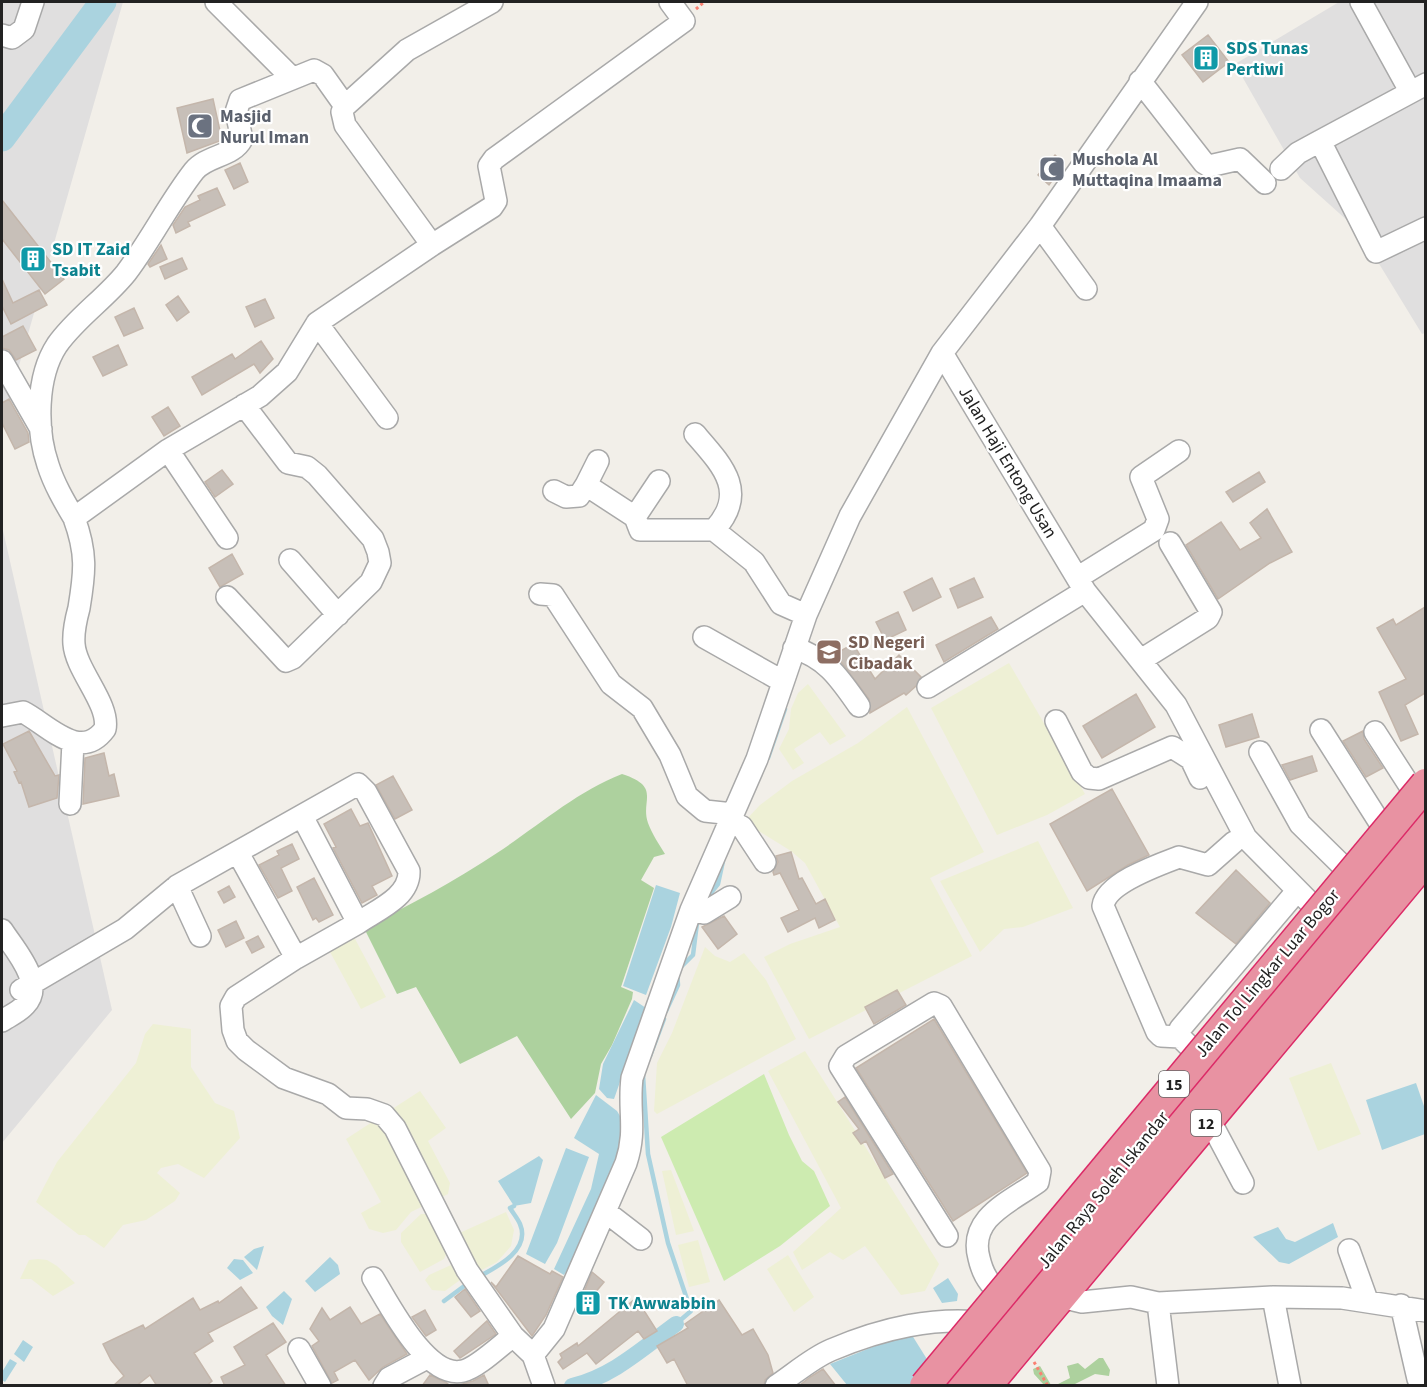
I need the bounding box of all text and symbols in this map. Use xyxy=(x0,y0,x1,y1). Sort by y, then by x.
place label: SDS Tunas Pertiwi xyxy=(1226,36,1308,82)
building icon: SDS Tunas Pertiwi xyxy=(1191,43,1221,73)
place label: Masjid Nurul Iman xyxy=(220,104,309,150)
mosque icon: Masjid Nurul Iman xyxy=(185,111,215,141)
place label: Mushola Al Muttaqina Imaama xyxy=(1072,147,1222,193)
mosque icon: Mushola Al Muttaqina Imaama xyxy=(1037,154,1067,184)
place label: SD IT Zaid Tsabit xyxy=(52,237,130,283)
building icon: SD IT Zaid Tsabit xyxy=(18,244,48,274)
street label: Jalan Haji Entong Usan xyxy=(952,381,1063,543)
place label: SD Negeri Cibadak xyxy=(848,630,925,676)
school or university icon: SD Negeri Cibadak xyxy=(814,637,844,667)
street label: Jalan Tol Lingkar Luar Bogor xyxy=(1189,883,1346,1063)
road number: 15 xyxy=(1159,1071,1189,1097)
street label: Jalan Raya Soleh Iskandar xyxy=(1032,1106,1175,1274)
road number: 12 xyxy=(1191,1110,1221,1136)
building icon: TK Awwabbin xyxy=(573,1288,603,1318)
place label: TK Awwabbin xyxy=(608,1291,716,1316)

